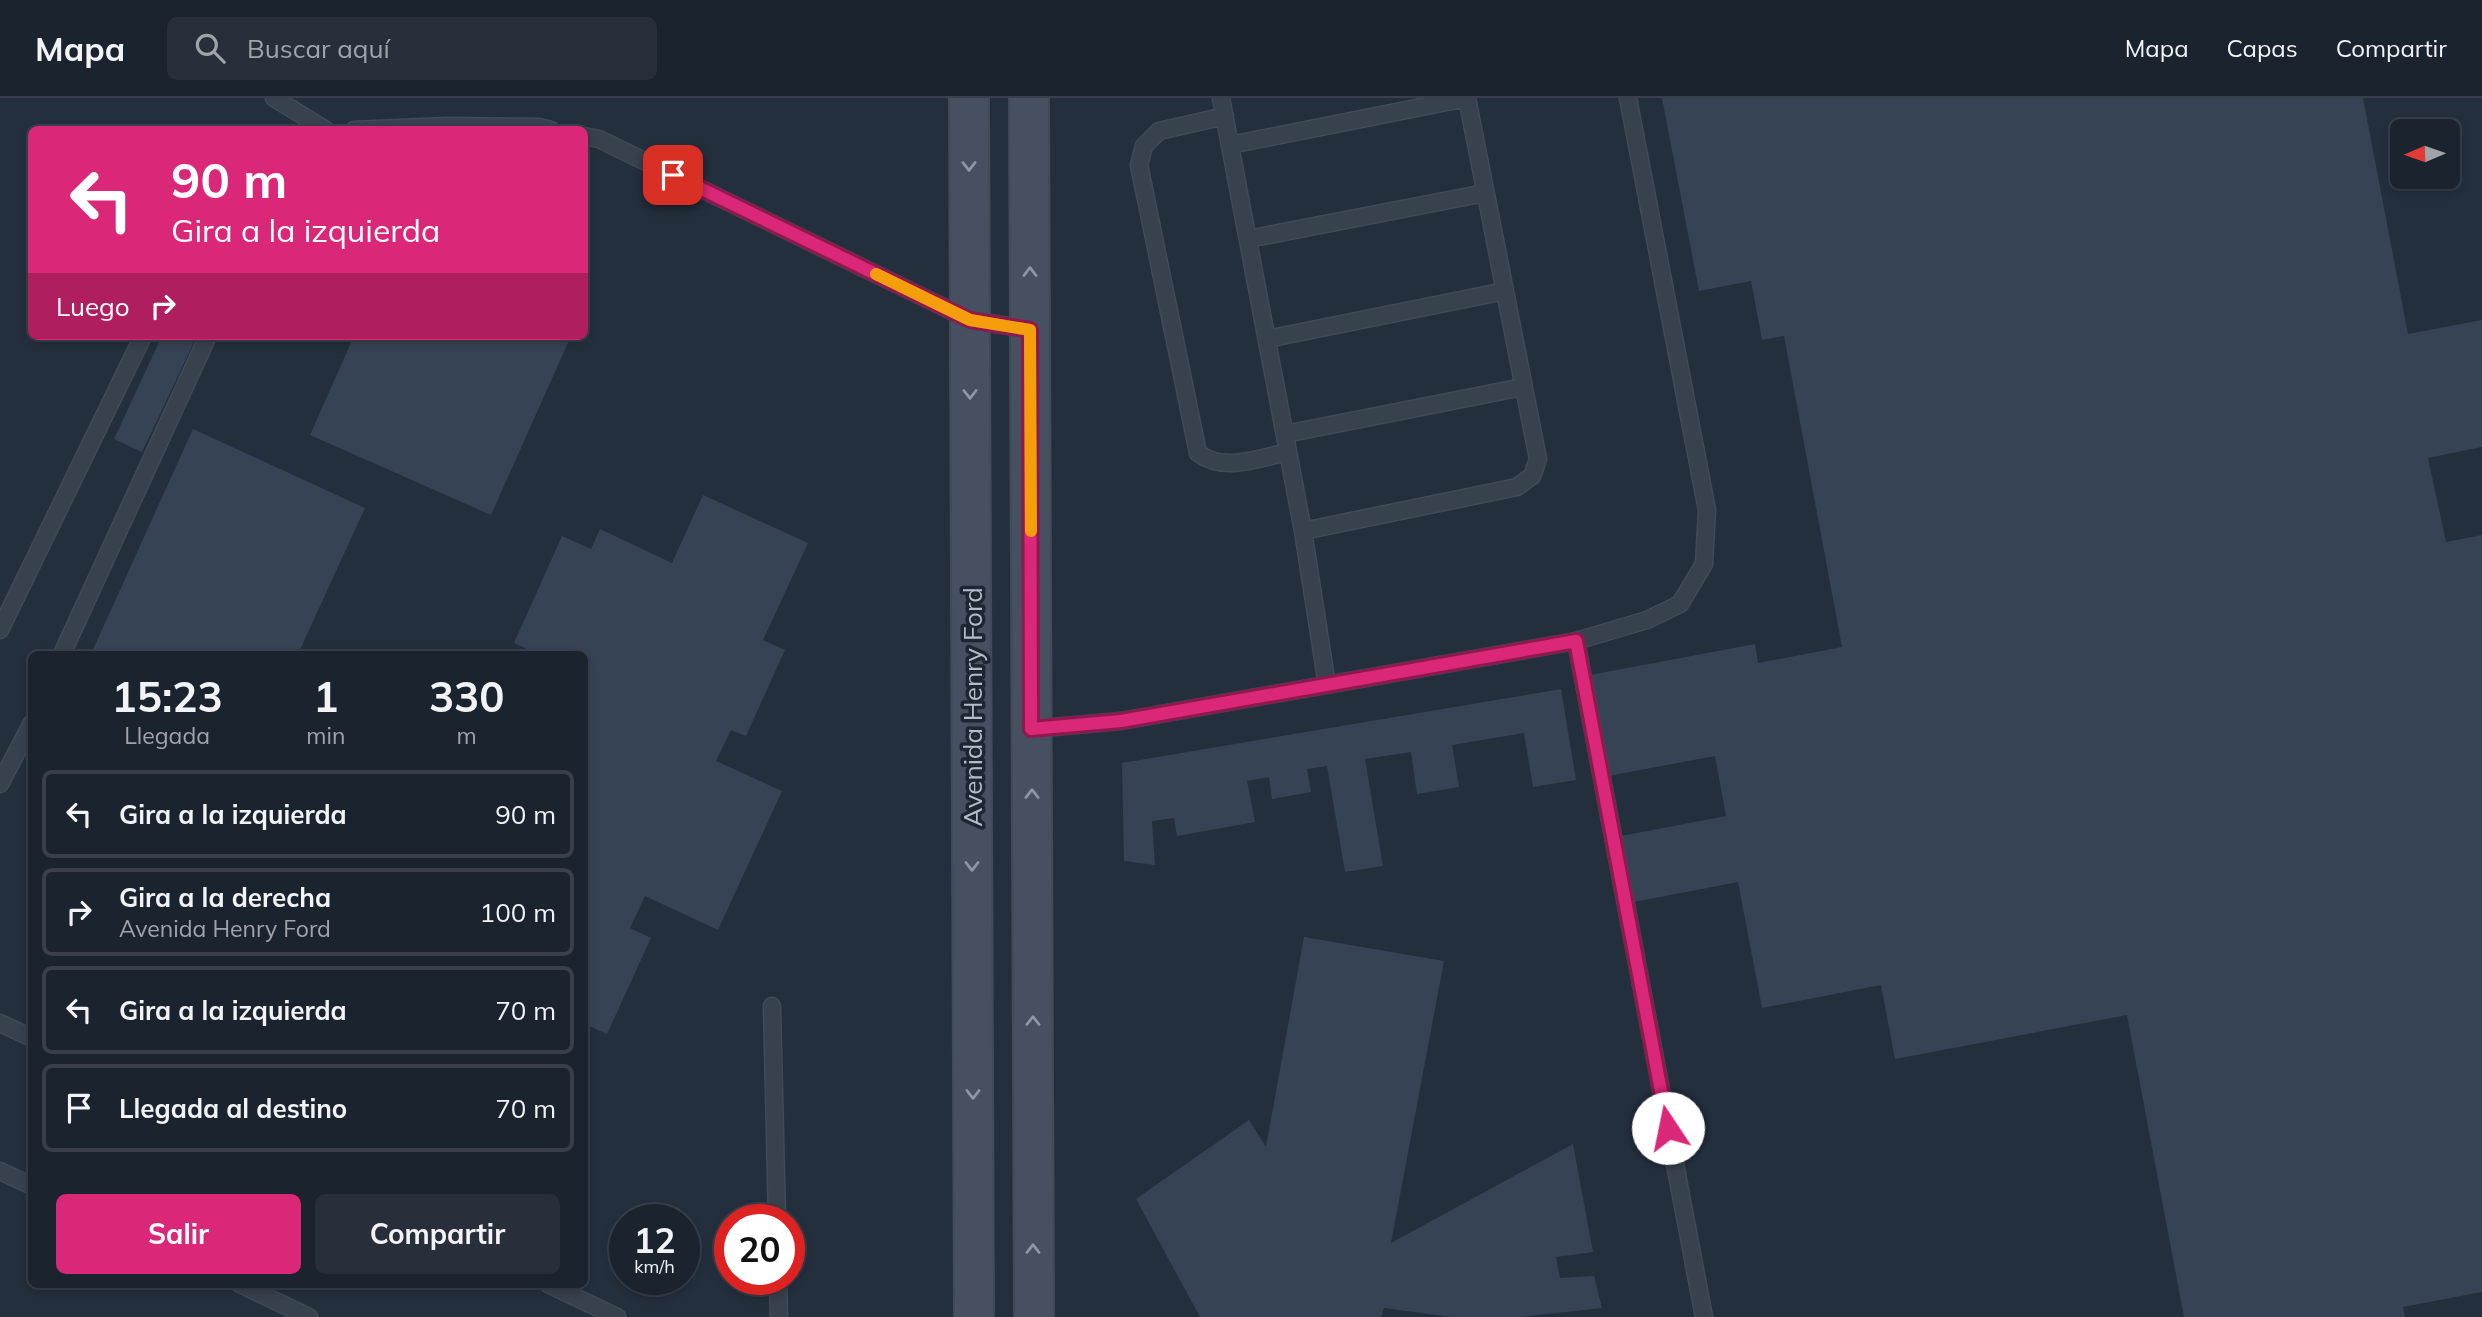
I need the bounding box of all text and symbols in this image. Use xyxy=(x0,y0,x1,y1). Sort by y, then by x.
search box xyxy=(167,17,657,80)
text: Mapa xyxy=(35,28,125,69)
icon: search xyxy=(191,29,229,67)
text: Buscar aquí xyxy=(247,32,390,65)
text: Mapa xyxy=(2125,33,2189,63)
text: Capas xyxy=(2227,33,2298,63)
text: Compartir xyxy=(2336,33,2447,63)
north arrow xyxy=(2390,119,2460,189)
map controls xyxy=(2390,119,2460,189)
pin xyxy=(643,145,703,205)
text: 90 m xyxy=(171,149,287,210)
icon: left xyxy=(56,154,147,245)
icon: arrive xyxy=(654,156,692,194)
one-way arrow xyxy=(961,161,977,172)
text: Gira a la izquierda xyxy=(171,210,440,250)
one-way arrow xyxy=(1022,267,1038,277)
icon: right xyxy=(144,287,182,325)
text: Luego xyxy=(56,290,130,323)
one-way arrow xyxy=(962,389,978,399)
street label: Avenida Henry Ford xyxy=(956,587,989,827)
text: 15:23 xyxy=(112,670,223,723)
text: 1 xyxy=(313,670,338,723)
text: 330 xyxy=(429,670,504,723)
text: Llegada xyxy=(124,721,210,750)
text: min xyxy=(306,721,345,750)
text: m xyxy=(457,721,477,750)
one-way arrow xyxy=(1024,788,1040,799)
icon: left xyxy=(60,795,98,833)
text: Gira a la izquierda xyxy=(119,798,347,831)
text: 90 m xyxy=(495,798,556,831)
one-way arrow xyxy=(964,861,980,872)
text: Gira a la derecha xyxy=(119,881,331,914)
icon: right xyxy=(60,893,98,931)
text: 100 m xyxy=(480,896,556,929)
text: Avenida Henry Ford xyxy=(119,914,331,943)
icon: left xyxy=(60,991,98,1029)
text: Gira a la izquierda xyxy=(119,994,347,1027)
text: 70 m xyxy=(495,994,556,1027)
one-way arrow xyxy=(1025,1016,1041,1026)
icon: arrive xyxy=(60,1089,98,1127)
one-way arrow xyxy=(965,1089,981,1099)
position arrow xyxy=(1631,1091,1705,1165)
text: Llegada al destino xyxy=(119,1092,347,1125)
text: 70 m xyxy=(495,1092,556,1125)
button: Salir xyxy=(56,1194,301,1274)
button: Compartir xyxy=(315,1194,560,1274)
speed limit sign: 20 xyxy=(714,1204,805,1295)
text: 12 xyxy=(633,1218,676,1262)
one-way arrow xyxy=(1026,1243,1041,1254)
text: km/h xyxy=(634,1255,675,1278)

